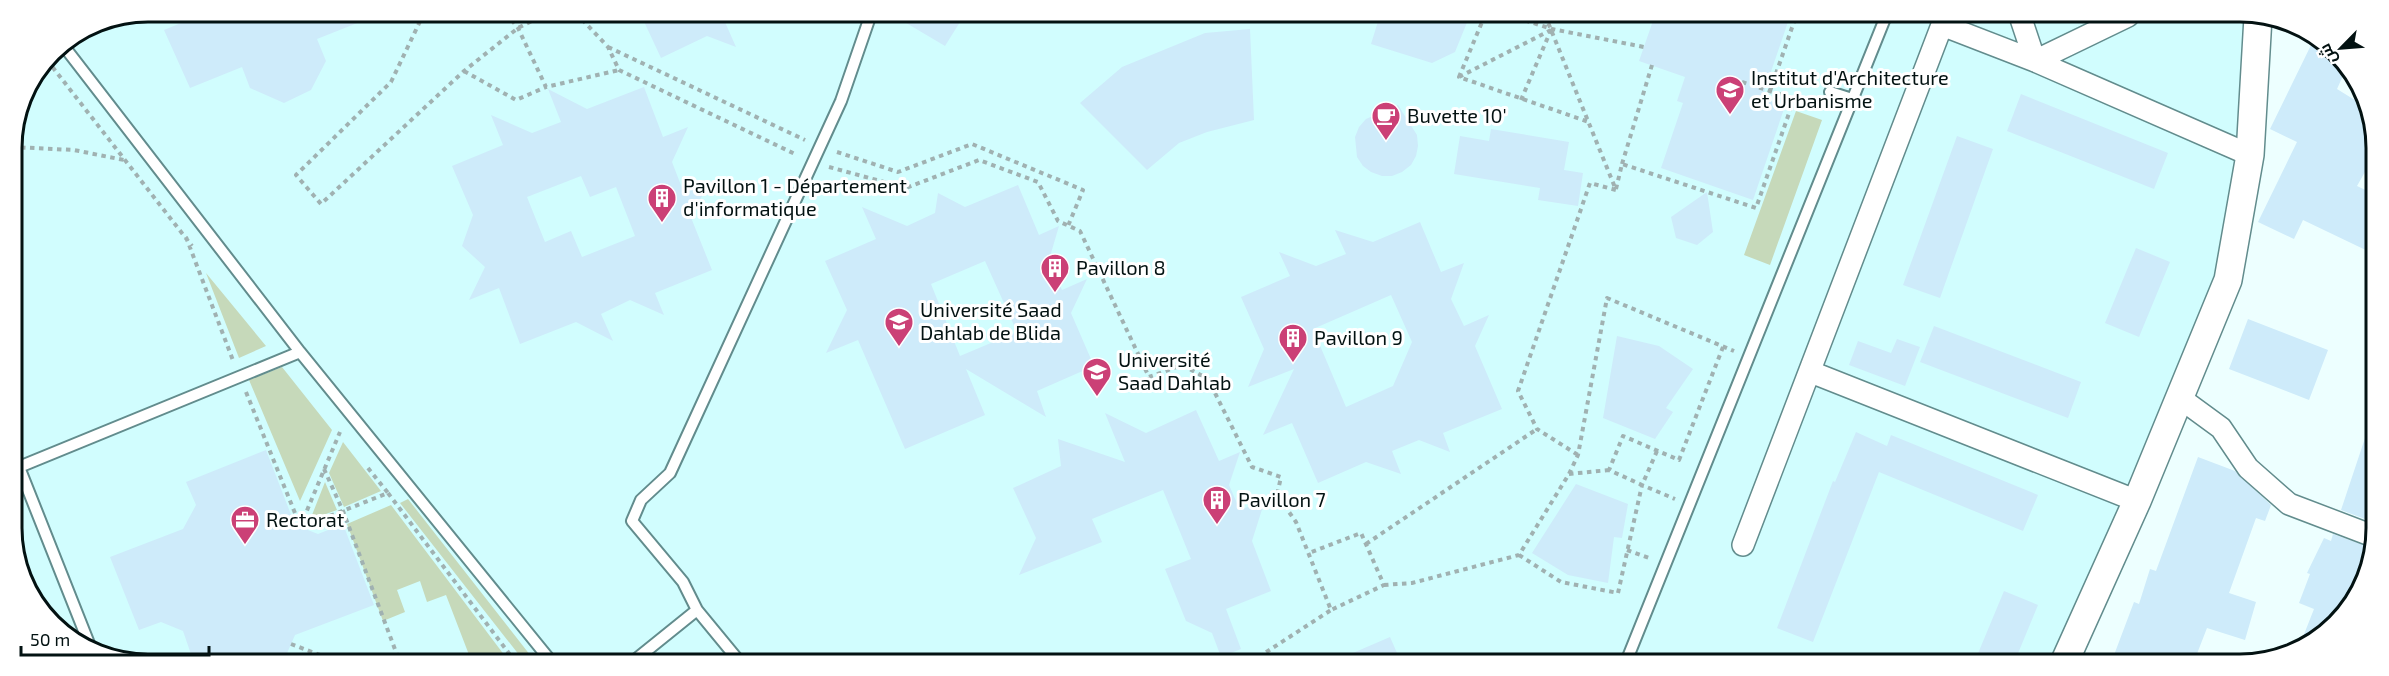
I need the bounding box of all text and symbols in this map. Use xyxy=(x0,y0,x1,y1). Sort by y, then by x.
north arrow xyxy=(2311,18,2371,78)
text: ش xyxy=(2314,41,2341,68)
place label: Institut d'Architecture et Urbanisme xyxy=(1751,65,1949,112)
school or university icon: Institut d'Architecture et Urbanisme xyxy=(1714,74,1746,116)
cafe icon: Buvette 10' xyxy=(1370,100,1402,142)
place label: Buvette 10' xyxy=(1407,103,1507,127)
place label: Pavillon 1 - Département d'informatique xyxy=(683,173,907,220)
building icon: Pavillon 1 - Département d'informatique xyxy=(646,182,678,224)
building icon: Pavillon 8 xyxy=(1039,252,1071,294)
place label: Pavillon 8 xyxy=(1076,255,1166,279)
place label: Université Saad Dahlab de Blida xyxy=(920,297,1062,344)
school or university icon: Université Saad Dahlab de Blida xyxy=(883,306,915,348)
building icon: Pavillon 9 xyxy=(1277,322,1309,364)
place label: Pavillon 9 xyxy=(1314,325,1403,349)
place label: Université Saad Dahlab xyxy=(1118,347,1231,394)
school or university icon: Université Saad Dahlab xyxy=(1081,356,1113,398)
building icon: Pavillon 7 xyxy=(1201,484,1233,526)
place label: Pavillon 7 xyxy=(1238,487,1326,511)
office icon: Rectorat xyxy=(229,504,261,546)
place label: Rectorat xyxy=(266,507,345,531)
scale bar xyxy=(21,619,208,657)
text: 50 m xyxy=(30,628,70,650)

